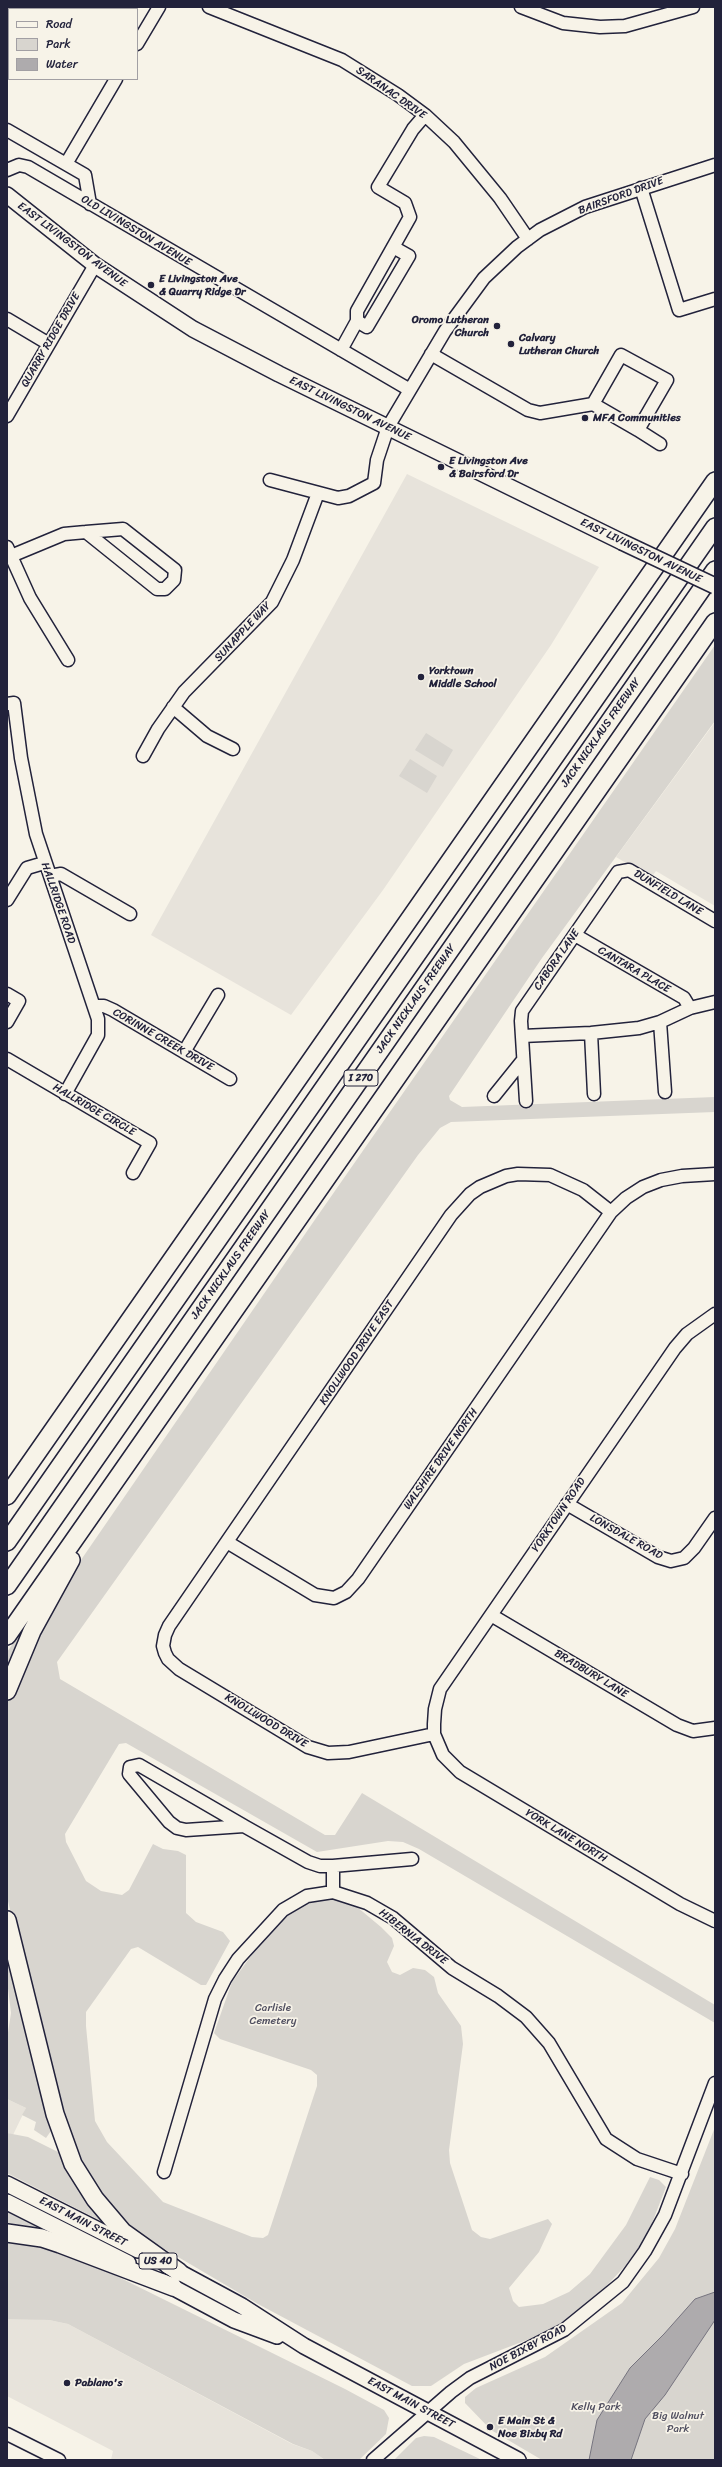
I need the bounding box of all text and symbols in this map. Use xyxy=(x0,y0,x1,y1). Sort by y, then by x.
legend xyxy=(8,8,138,80)
text: Road xyxy=(46,13,72,35)
text: Park xyxy=(46,33,71,55)
text: Water xyxy=(46,53,78,75)
street label: SARANAC DRIVE xyxy=(353,64,429,122)
street label: BAIRSFORD DRIVE xyxy=(577,174,665,218)
street label: OLD LIVINGSTON AVENUE xyxy=(78,193,194,269)
street label: EAST LIVINGSTON AVENUE xyxy=(15,200,129,290)
place label: E Livingston Ave & Quarry Ridge Dr xyxy=(159,272,246,298)
marker: E Livingston Ave & Quarry Ridge Dr xyxy=(146,280,156,290)
street label: QUARRY RIDGE DRIVE xyxy=(19,290,83,390)
place label: Oromo Lutheran Church xyxy=(412,313,489,339)
marker: Oromo Lutheran Church xyxy=(492,321,502,331)
place label: Calvary Lutheran Church xyxy=(519,331,599,357)
marker: Calvary Lutheran Church xyxy=(506,339,516,349)
street label: EAST LIVINGSTON AVENUE xyxy=(287,374,413,444)
place label: MFA Communities xyxy=(593,411,681,425)
marker: MFA Communities xyxy=(580,413,590,423)
place label: E Livingston Ave & Bairsford Dr xyxy=(449,454,528,480)
marker: E Livingston Ave & Bairsford Dr xyxy=(436,462,446,472)
street label: EAST LIVINGSTON AVENUE xyxy=(578,516,704,586)
street label: SUNAPPLE WAY xyxy=(212,599,274,665)
place label: Yorktown Middle School xyxy=(429,664,497,690)
marker: Yorktown Middle School xyxy=(416,672,426,682)
street label: JACK NICKLAUS FREEWAY xyxy=(558,676,644,790)
street label: HALLRIDGE ROAD xyxy=(38,861,78,945)
street label: DUNFIELD LANE xyxy=(631,867,705,919)
street label: CABORA LANE xyxy=(531,927,583,993)
street label: JACK NICKLAUS FREEWAY xyxy=(373,942,459,1056)
street label: CANTARA PLACE xyxy=(595,944,673,996)
street label: CORINNE CREEK DRIVE xyxy=(110,1006,216,1074)
road number: I 270 xyxy=(344,1070,378,1086)
street label: HALLRIDGE CIRCLE xyxy=(50,1081,138,1139)
street label: JACK NICKLAUS FREEWAY xyxy=(188,1208,274,1322)
street label: KNOLLWOOD DRIVE EAST xyxy=(317,1298,397,1408)
street label: WALSHIRE DRIVE NORTH xyxy=(401,1406,481,1512)
street label: YORKTOWN ROAD xyxy=(529,1475,589,1555)
street label: LONSDALE ROAD xyxy=(587,1512,665,1562)
street label: BRADBURY LANE xyxy=(552,1647,630,1701)
street label: KNOLLWOOD DRIVE xyxy=(222,1691,310,1751)
street label: YORK LANE NORTH xyxy=(523,1806,609,1866)
street label: HIBERNIA DRIVE xyxy=(376,1906,450,1968)
park label: Carlisle Cemetery xyxy=(250,2001,296,2027)
street label: EAST MAIN STREET xyxy=(37,2194,129,2250)
road number: US 40 xyxy=(139,2253,177,2269)
street label: NOE BIXBY ROAD xyxy=(487,2322,569,2374)
street label: EAST MAIN STREET xyxy=(365,2374,457,2432)
place label: Pablano's xyxy=(75,2376,122,2390)
marker: Pablano's xyxy=(62,2378,72,2388)
park label: Kelly Park xyxy=(571,2400,621,2414)
park label: Big Walnut Park xyxy=(652,2409,704,2435)
place label: E Main St & Noe Bixby Rd xyxy=(498,2414,562,2440)
marker: E Main St & Noe Bixby Rd xyxy=(485,2422,495,2432)

